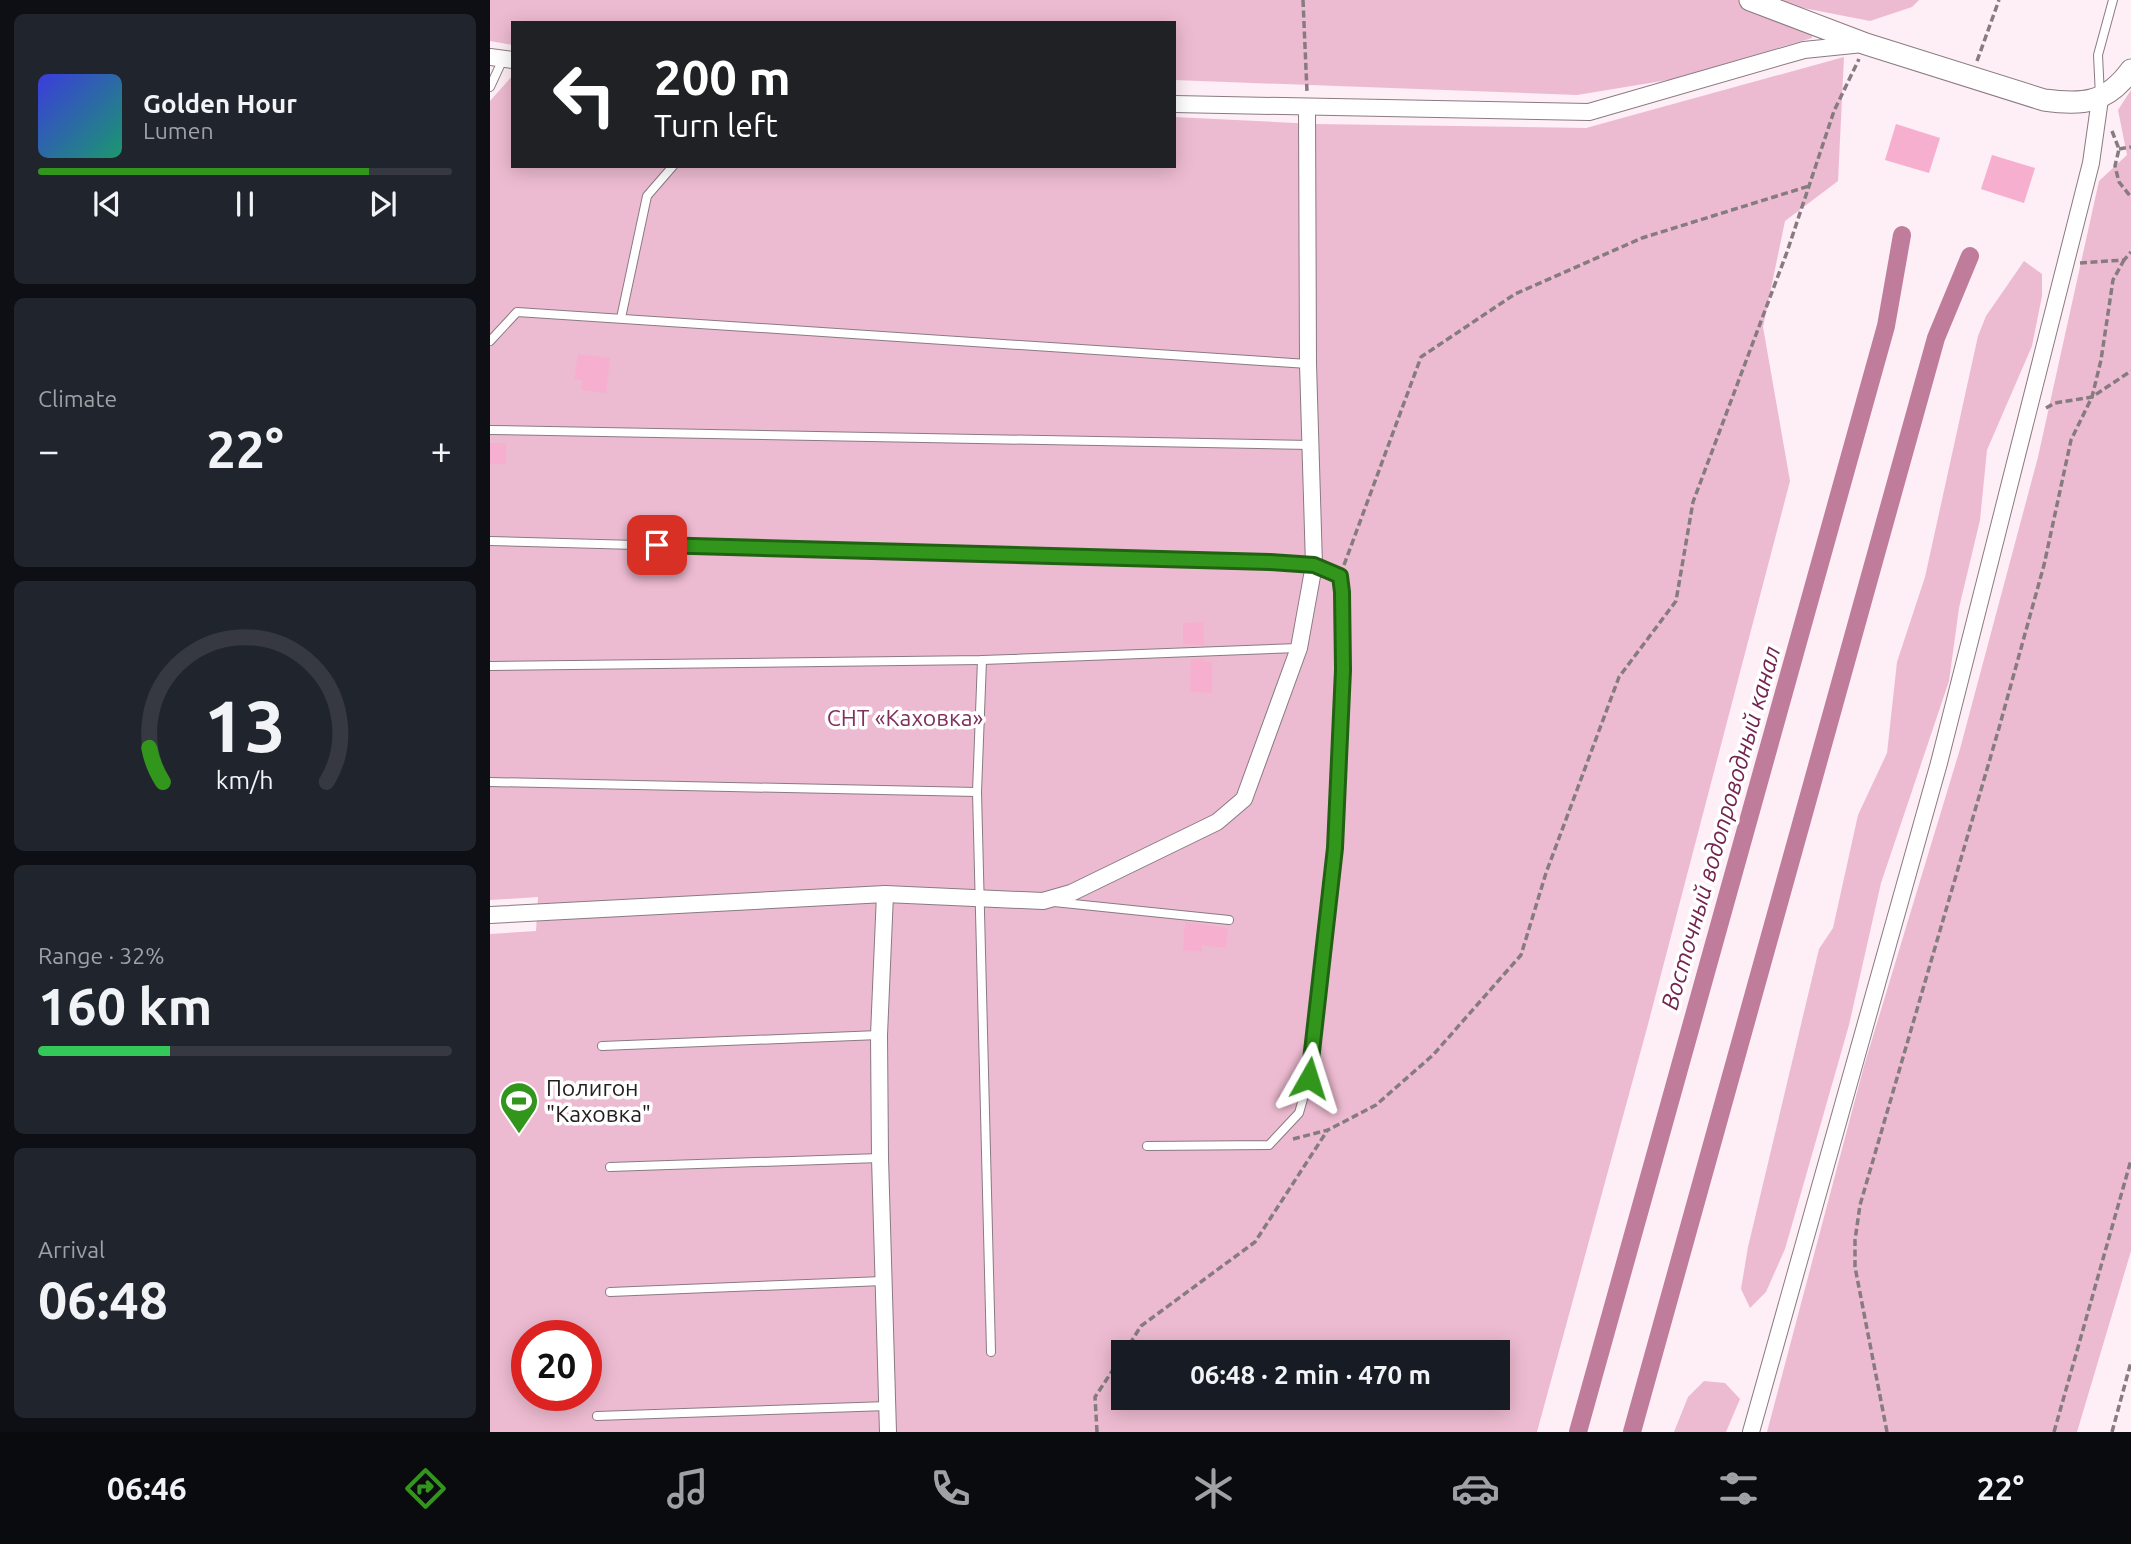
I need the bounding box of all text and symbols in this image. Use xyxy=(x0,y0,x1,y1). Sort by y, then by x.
icon: left xyxy=(539,49,630,140)
text: 200 m xyxy=(654,49,791,104)
text: Golden Hour xyxy=(143,89,297,118)
text: Turn left xyxy=(654,107,778,143)
text: Lumen xyxy=(143,118,214,143)
icon: previous xyxy=(88,185,126,223)
icon: pause xyxy=(226,185,264,223)
icon: next xyxy=(364,185,402,223)
text: Climate xyxy=(38,386,117,411)
text: 22° xyxy=(206,420,284,478)
text: − xyxy=(38,429,59,471)
text: + xyxy=(431,429,452,471)
pin xyxy=(627,515,687,575)
icon: arrive xyxy=(638,526,676,564)
water label: Восточный водопроводный канал xyxy=(1656,643,1785,1013)
text: 13 xyxy=(204,684,286,766)
park label: СНТ «Каховка» xyxy=(827,705,983,730)
text: km/h xyxy=(216,766,274,794)
text: Range · 32% xyxy=(38,943,165,968)
text: 160 km xyxy=(38,977,212,1035)
position arrow xyxy=(1272,1041,1346,1115)
place label: Полигон "Каховка" xyxy=(546,1075,651,1126)
sports icon: Полигон "Каховка" xyxy=(498,1080,540,1135)
text: Arrival xyxy=(38,1237,105,1262)
text: 06:48 xyxy=(38,1271,168,1329)
speed limit sign: 20 xyxy=(511,1320,602,1411)
text: 06:48 · 2 min · 470 m xyxy=(1190,1360,1431,1389)
icon: directions xyxy=(401,1464,450,1513)
icon: music xyxy=(663,1464,712,1513)
icon: phone xyxy=(926,1464,975,1513)
icon: climate xyxy=(1189,1464,1238,1513)
icon: car xyxy=(1451,1464,1500,1513)
icon: filters xyxy=(1714,1464,1763,1513)
text: 06:46 xyxy=(107,1470,187,1506)
text: 22° xyxy=(1977,1470,2024,1506)

